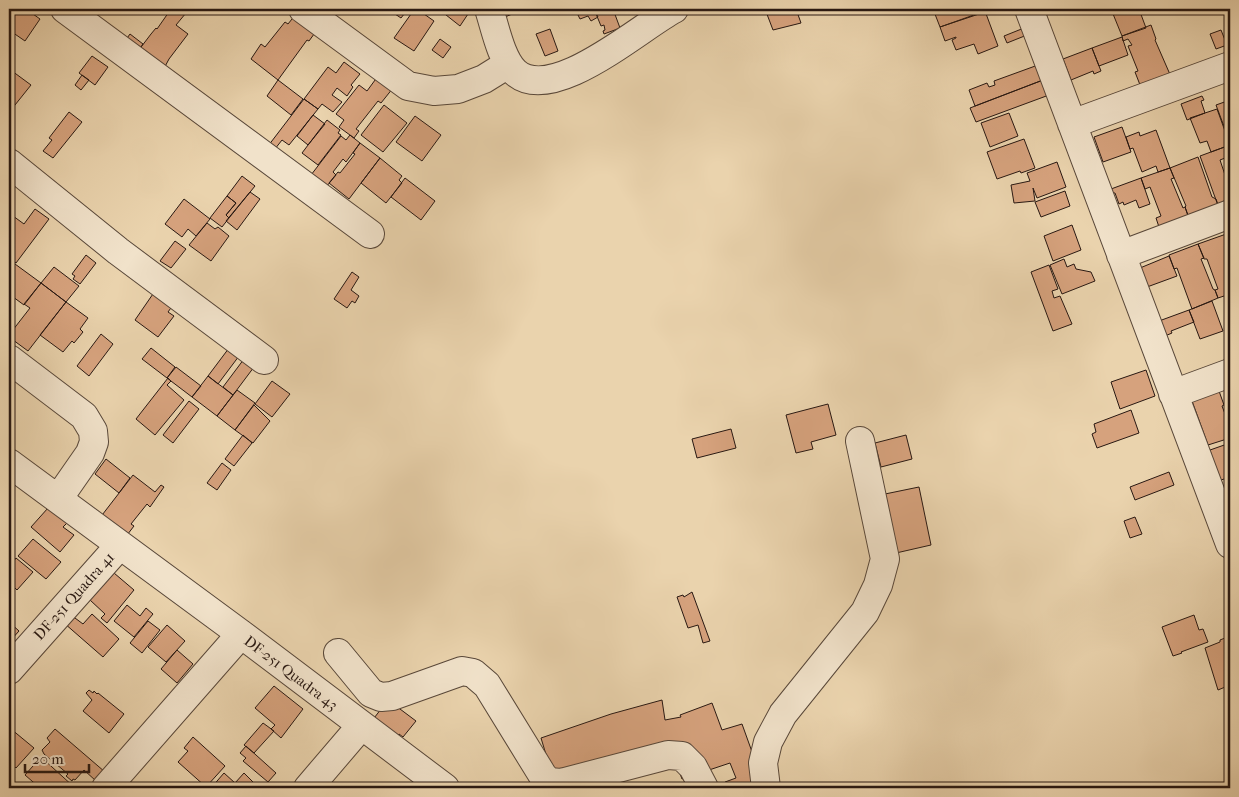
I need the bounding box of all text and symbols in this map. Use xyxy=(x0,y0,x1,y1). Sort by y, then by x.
street label: DF-251 Quadra 41 xyxy=(30,548,118,644)
street label: DF-251 Quadra 43 xyxy=(241,632,341,714)
scale bar xyxy=(25,742,89,774)
text: 20 m xyxy=(32,750,64,768)

